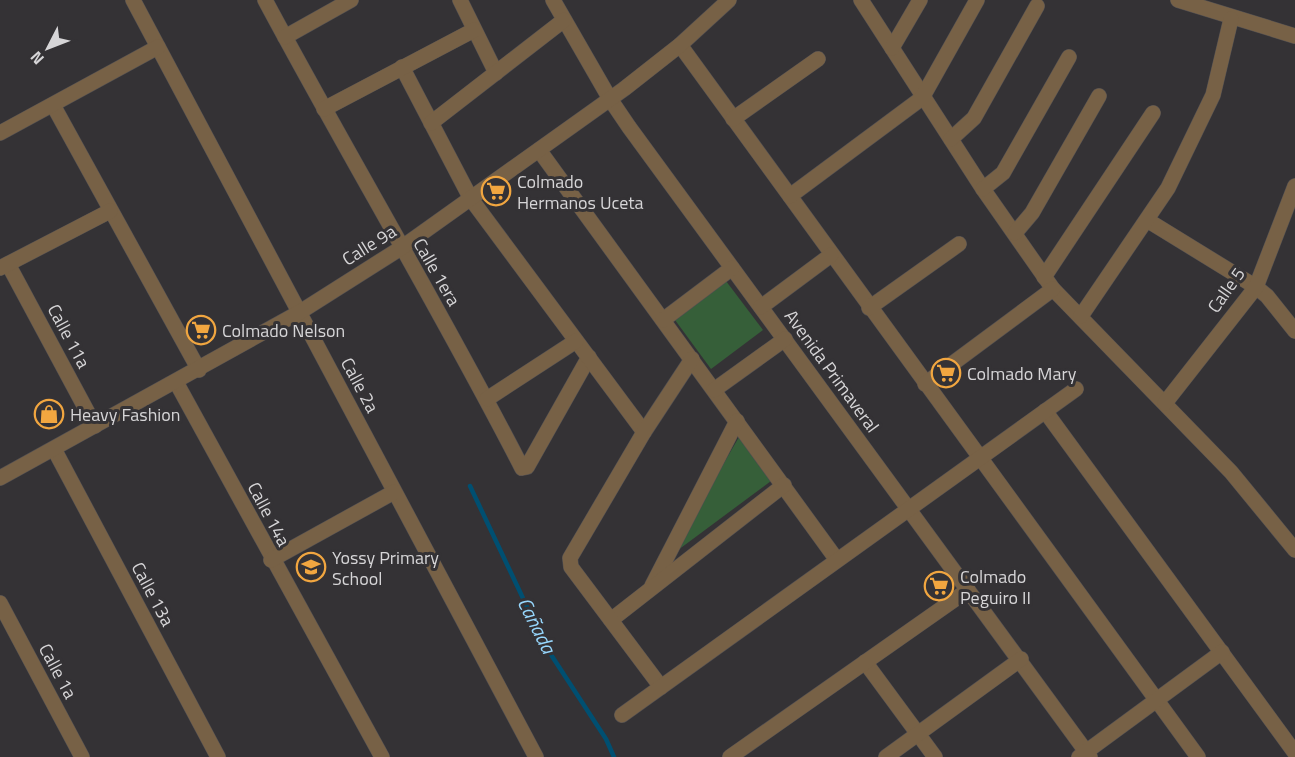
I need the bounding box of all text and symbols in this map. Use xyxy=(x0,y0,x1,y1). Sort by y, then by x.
north arrow xyxy=(18,18,78,78)
text: N xyxy=(24,46,49,70)
place label: Colmado Hermanos Uceta xyxy=(517,168,644,216)
supermarket icon: Colmado Hermanos Uceta xyxy=(480,175,512,207)
street label: Calle 9a xyxy=(337,218,401,272)
street label: Calle 1era xyxy=(407,233,467,311)
street label: Calle 5 xyxy=(1201,262,1251,318)
street label: Calle 11a xyxy=(41,299,97,373)
street label: Avenida Primaveral xyxy=(778,304,886,438)
supermarket icon: Colmado Nelson xyxy=(185,314,217,346)
place label: Colmado Nelson xyxy=(222,317,345,344)
street label: Calle 2a xyxy=(334,352,386,418)
supermarket icon: Colmado Mary xyxy=(930,357,962,389)
place label: Colmado Mary xyxy=(967,360,1077,387)
shop icon: Heavy Fashion xyxy=(33,398,65,430)
place label: Heavy Fashion xyxy=(70,401,180,428)
street label: Calle 14a xyxy=(241,477,297,551)
place label: Yossy Primary School xyxy=(332,544,439,592)
school or university icon: Yossy Primary School xyxy=(295,551,327,583)
street label: Calle 13a xyxy=(125,557,181,631)
place label: Colmado Peguiro II xyxy=(960,563,1031,611)
supermarket icon: Colmado Peguiro II xyxy=(923,570,955,602)
water label: Cañada xyxy=(510,591,565,660)
street label: Calle 1a xyxy=(32,638,84,704)

